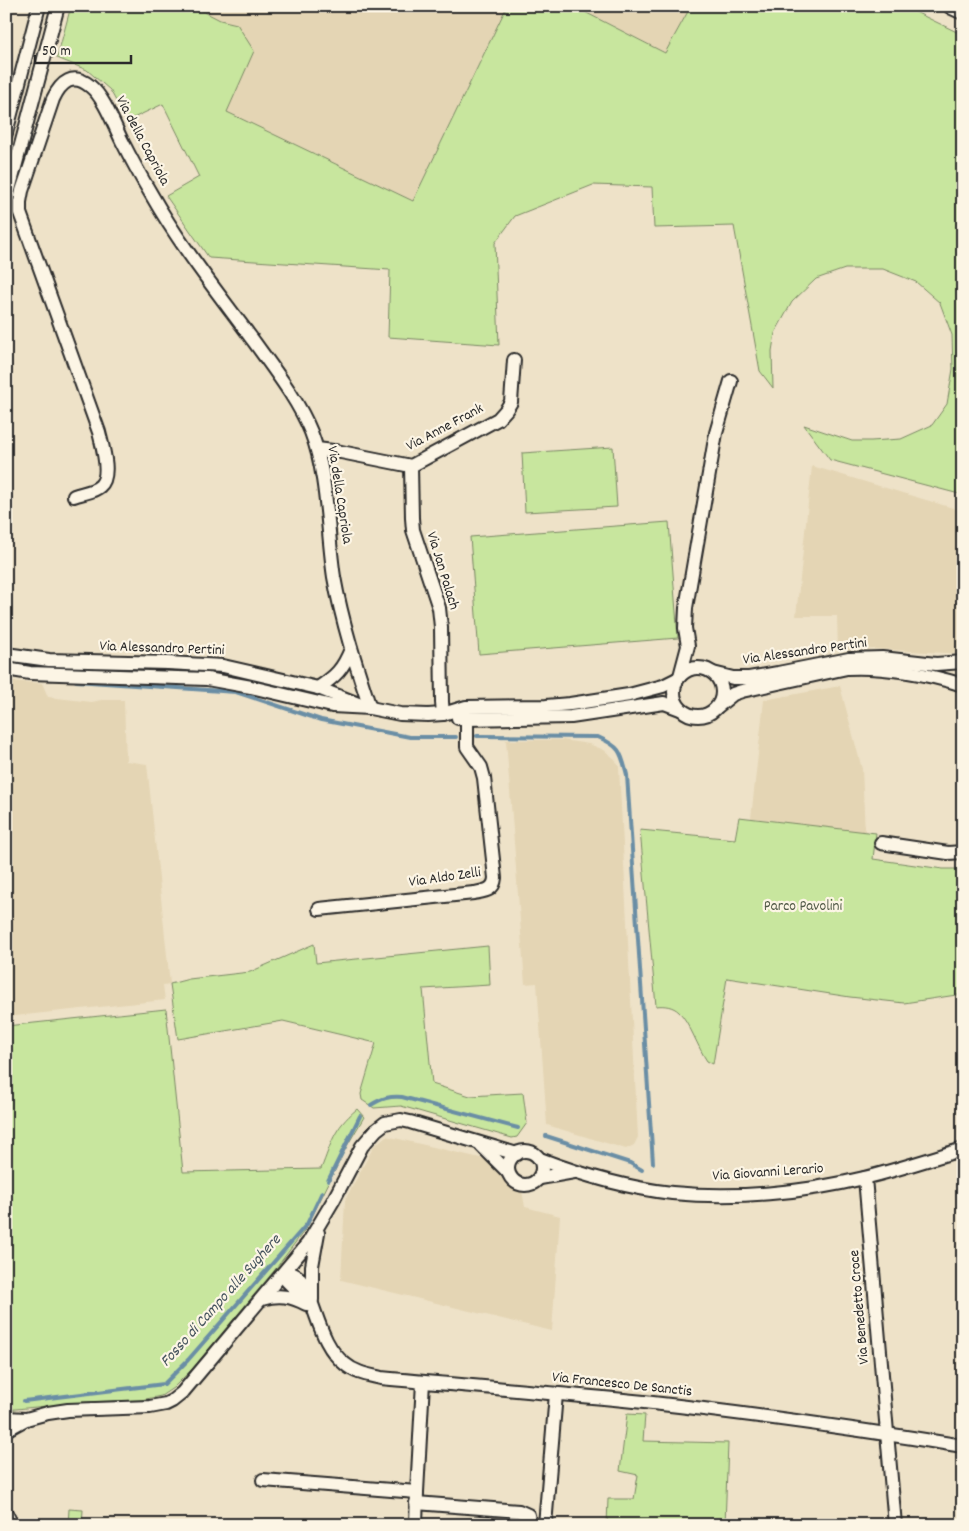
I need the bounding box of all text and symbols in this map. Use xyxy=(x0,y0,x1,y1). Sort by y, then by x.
scale bar xyxy=(35,32,131,64)
text: 50 m xyxy=(42,41,71,63)
street label: Via della Capriola xyxy=(109,92,175,191)
street label: Via Anne Frank xyxy=(402,398,488,458)
street label: Via della Capriola xyxy=(320,445,358,546)
street label: Via Jan Palach xyxy=(420,529,464,613)
street label: Via Alessandro Pertini xyxy=(742,632,869,672)
street label: Via Alessandro Pertini xyxy=(99,636,225,662)
street label: Via Aldo Zelli xyxy=(408,862,483,894)
park label: Parco Pavolini xyxy=(764,896,842,918)
street label: Via Giovanni Lerario xyxy=(712,1158,824,1188)
water label: Fosso di Campo alle Sughere xyxy=(155,1229,287,1372)
street label: Via Benedetto Croce xyxy=(844,1248,876,1365)
street label: Via Francesco De Sanctis xyxy=(551,1367,693,1403)

